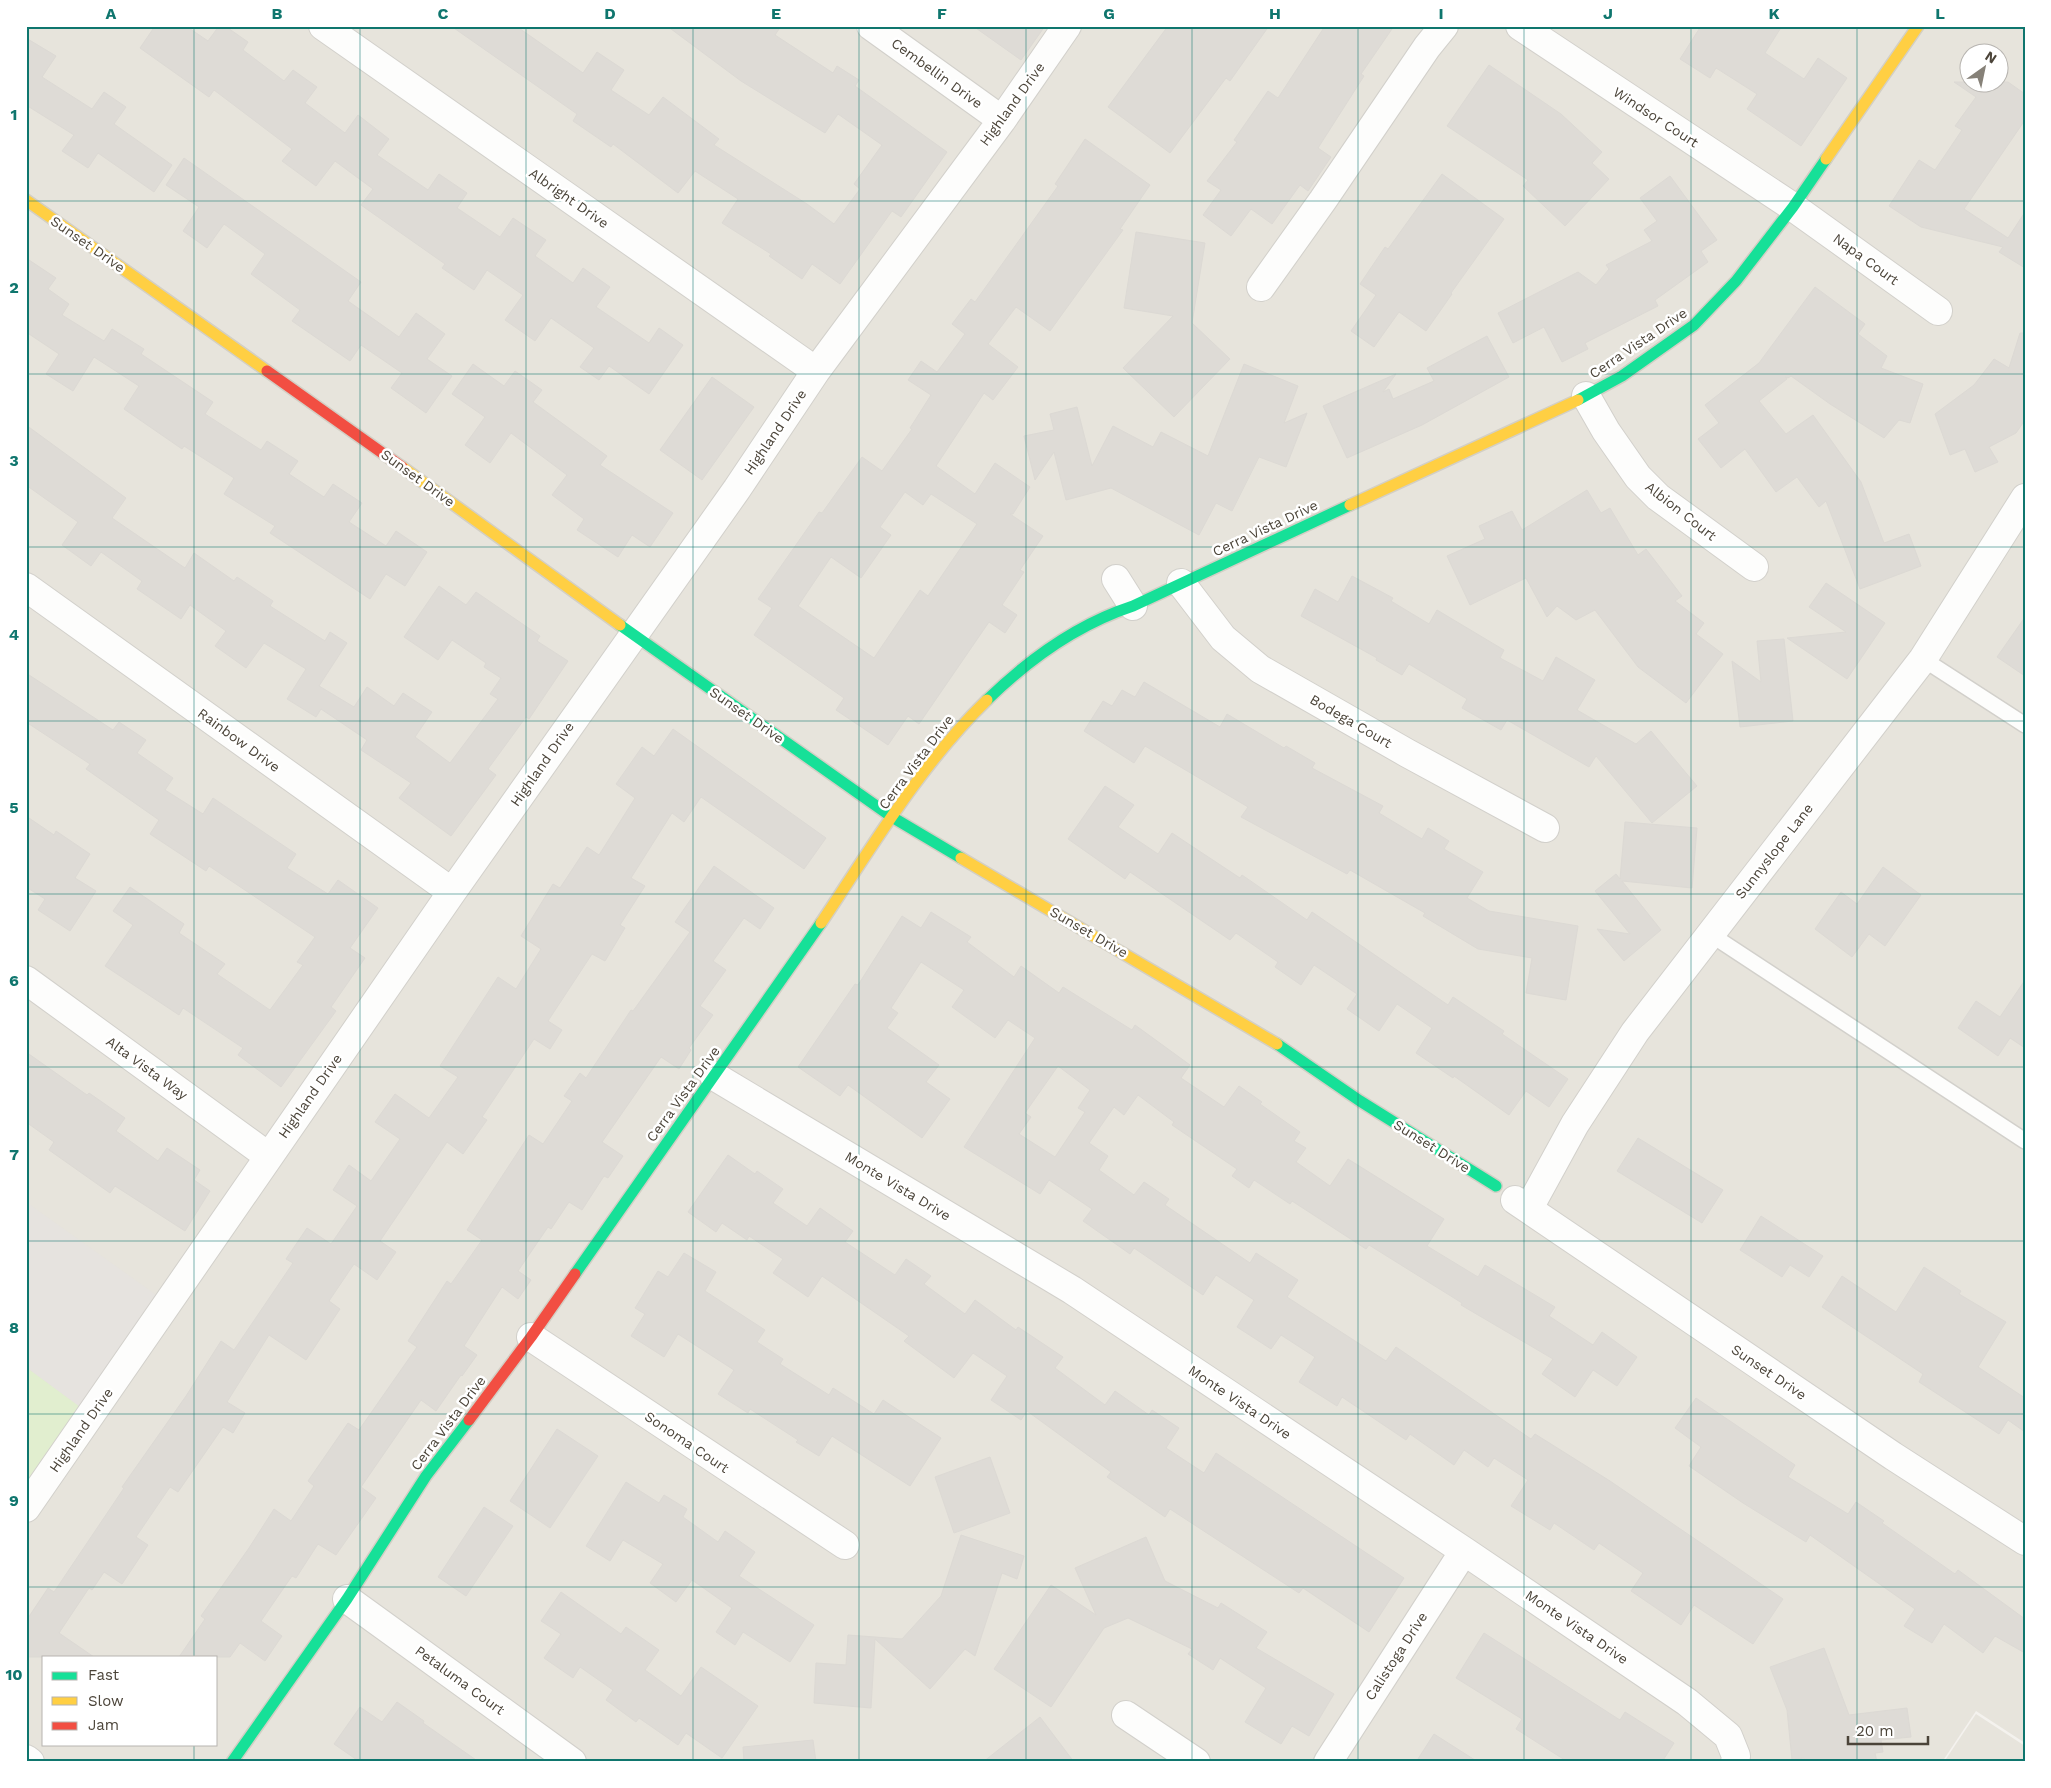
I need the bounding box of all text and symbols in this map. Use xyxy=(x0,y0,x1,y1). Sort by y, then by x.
text: A xyxy=(106,4,117,23)
text: B xyxy=(272,4,283,23)
text: C xyxy=(438,4,449,23)
text: D xyxy=(604,4,616,23)
text: E xyxy=(771,4,781,23)
text: F xyxy=(937,4,947,23)
text: G xyxy=(1103,4,1115,23)
text: H xyxy=(1269,4,1281,23)
text: I xyxy=(1438,4,1444,23)
text: J xyxy=(1603,4,1613,23)
text: K xyxy=(1768,4,1780,23)
text: L xyxy=(1935,4,1945,23)
street label: Cembellin Drive xyxy=(888,35,986,111)
north arrow xyxy=(1958,42,2008,92)
text: N xyxy=(1982,48,2000,67)
street label: Highland Drive xyxy=(976,59,1048,149)
street label: Windsor Court xyxy=(1610,84,1702,151)
text: 1 xyxy=(11,105,17,124)
street label: Albright Drive xyxy=(526,165,612,231)
street label: Sunset Drive xyxy=(48,213,128,275)
street label: Napa Court xyxy=(1830,230,1902,288)
text: 2 xyxy=(9,278,19,297)
street label: Cerra Vista Drive xyxy=(1586,304,1690,382)
street label: Highland Drive xyxy=(741,386,809,478)
street label: Sunset Drive xyxy=(378,446,458,510)
text: 3 xyxy=(9,451,19,470)
street label: Albion Court xyxy=(1642,478,1720,544)
street label: Cerra Vista Drive xyxy=(1210,497,1320,559)
text: 4 xyxy=(9,625,19,644)
street label: Sunset Drive xyxy=(707,684,787,746)
street label: Bodega Court xyxy=(1307,691,1395,751)
street label: Rainbow Drive xyxy=(195,705,283,775)
street label: Cerra Vista Drive xyxy=(875,712,957,812)
street label: Highland Drive xyxy=(507,719,577,809)
text: 5 xyxy=(9,798,19,817)
street label: Sunnyslope Lane xyxy=(1732,800,1816,902)
street label: Sunset Drive xyxy=(1047,903,1131,961)
text: 6 xyxy=(9,971,19,990)
street label: Alta Vista Way xyxy=(103,1033,191,1103)
street label: Cerra Vista Drive xyxy=(643,1043,723,1145)
street label: Highland Drive xyxy=(275,1051,345,1141)
street label: Sunset Drive xyxy=(1391,1116,1473,1176)
text: 7 xyxy=(9,1145,19,1164)
street label: Monte Vista Drive xyxy=(842,1148,954,1224)
text: 8 xyxy=(9,1318,19,1337)
street label: Sunset Drive xyxy=(1728,1341,1810,1403)
street label: Monte Vista Drive xyxy=(1186,1362,1294,1442)
street label: Cerra Vista Drive xyxy=(407,1373,489,1473)
street label: Highland Drive xyxy=(46,1385,116,1475)
street label: Sonoma Court xyxy=(642,1408,732,1476)
text: 9 xyxy=(9,1491,19,1510)
street label: Monte Vista Drive xyxy=(1523,1587,1631,1667)
street label: Calistoga Drive xyxy=(1362,1609,1430,1703)
street label: Petaluma Court xyxy=(412,1642,508,1718)
legend xyxy=(42,1656,218,1746)
text: 10 xyxy=(5,1665,23,1684)
text: Fast xyxy=(88,1666,120,1684)
text: Slow xyxy=(88,1692,124,1710)
scale bar xyxy=(1848,1713,1928,1745)
text: Jam xyxy=(88,1716,119,1734)
text: 20 m xyxy=(1856,1722,1894,1740)

